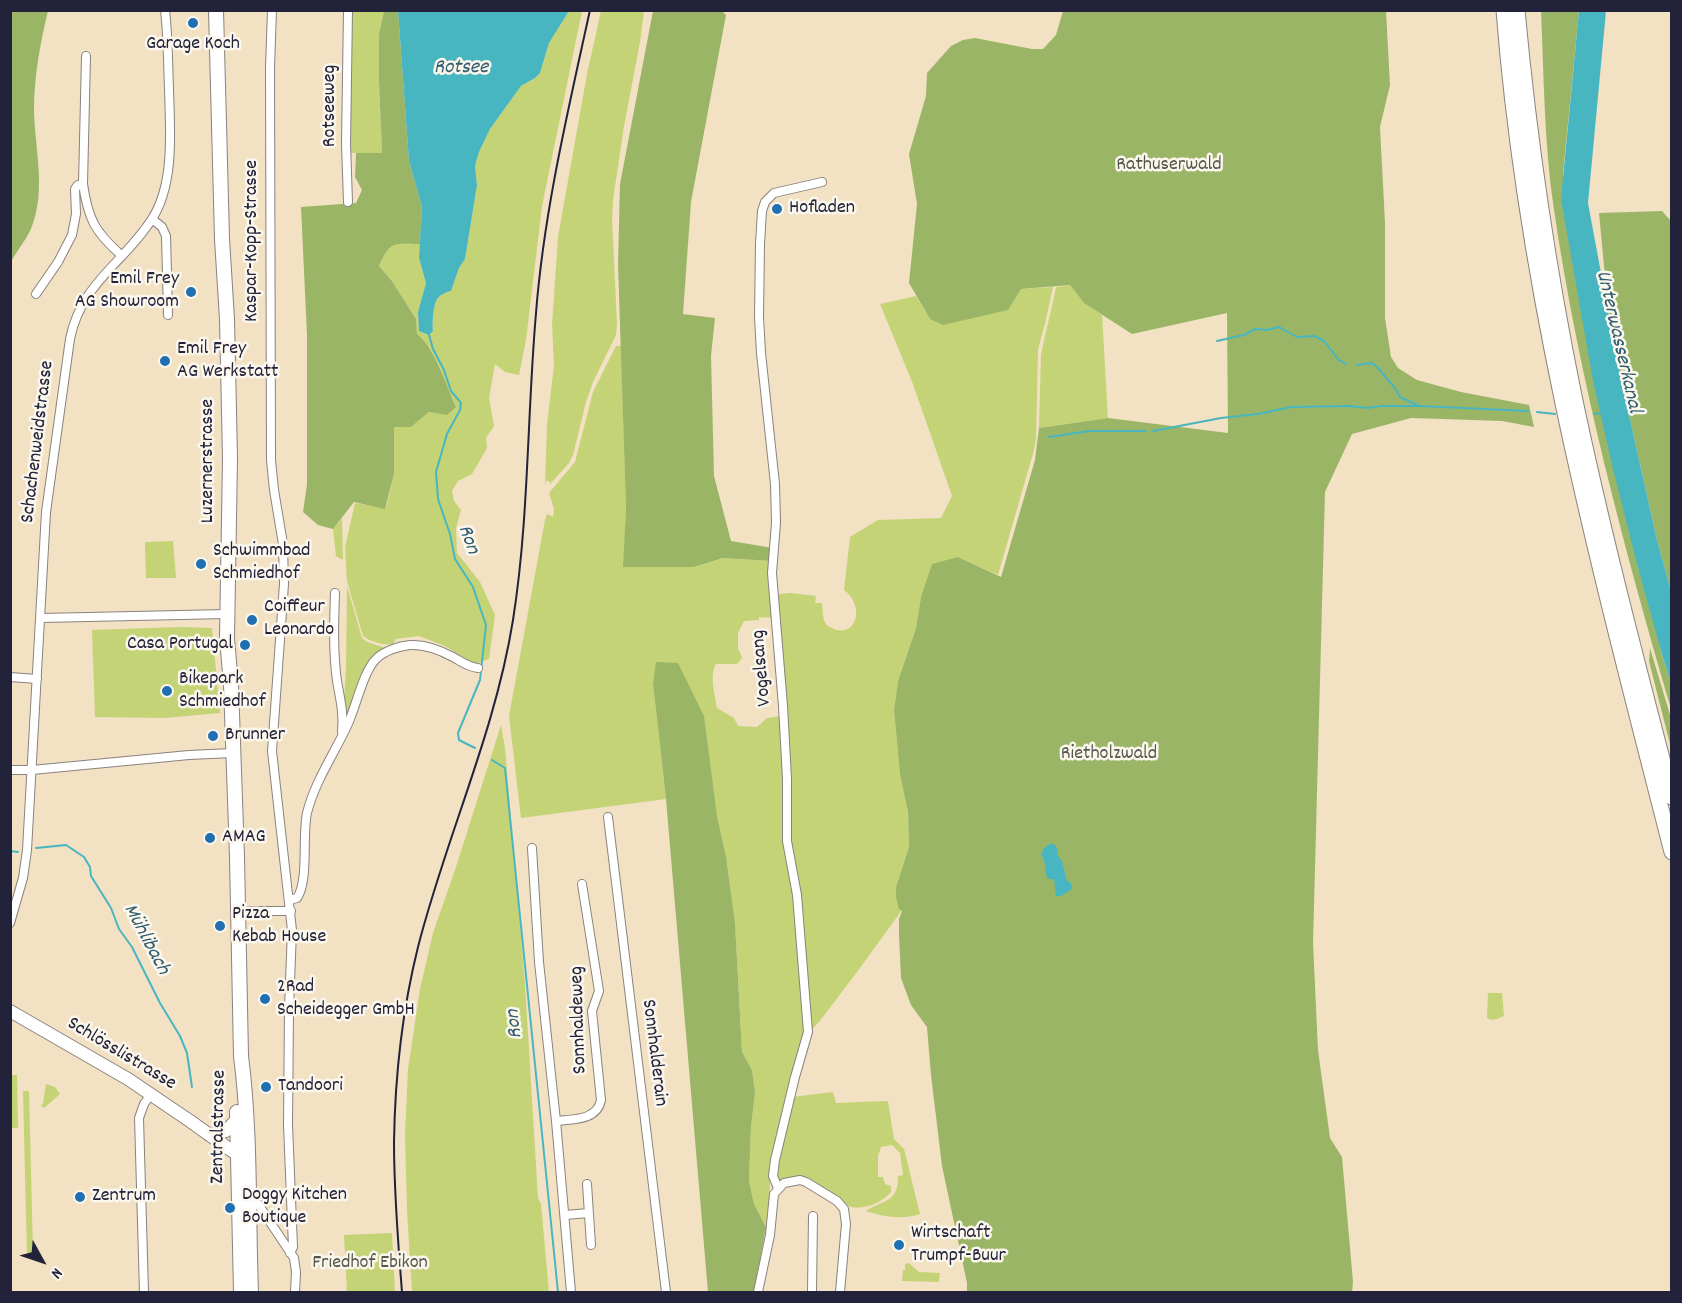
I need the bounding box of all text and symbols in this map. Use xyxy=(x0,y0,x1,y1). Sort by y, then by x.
marker: Garage Koch xyxy=(186,16,200,30)
place label: Garage Koch xyxy=(146,33,240,57)
water label: Rotsee xyxy=(434,56,488,82)
street label: Rotseeweg xyxy=(319,65,343,147)
park label: Rathuserwald xyxy=(1116,154,1222,178)
street label: Kaspar-Kopp-Strasse xyxy=(241,160,265,322)
place label: Hofladen xyxy=(789,197,855,221)
marker: Hofladen xyxy=(770,202,784,216)
place label: Emil Frey AG Showroom xyxy=(75,268,179,315)
water label: Unterwasserkanal xyxy=(1588,268,1646,416)
marker: Emil Frey AG Showroom xyxy=(184,285,198,299)
place label: Emil Frey AG Werkstatt xyxy=(177,338,278,385)
marker: Emil Frey AG Werkstatt xyxy=(158,354,172,368)
street label: Schachenweidstrasse xyxy=(17,359,61,525)
street label: Luzernerstrasse xyxy=(197,399,221,523)
water label: Ron xyxy=(450,522,484,558)
place label: Schwimmbad Schmiedhof xyxy=(213,540,310,587)
marker: Schwimmbad Schmiedhof xyxy=(194,557,208,571)
place label: Coiffeur Leonardo xyxy=(264,596,334,643)
marker: Coiffeur Leonardo xyxy=(245,613,259,627)
street label: Vogelsang xyxy=(748,629,778,707)
place label: Casa Portugal xyxy=(127,633,233,657)
marker: Casa Portugal xyxy=(238,638,252,652)
place label: Bikepark Schmiedhof xyxy=(179,668,266,715)
marker: Bikepark Schmiedhof xyxy=(160,684,174,698)
place label: Brunner xyxy=(225,724,285,748)
marker: Brunner xyxy=(206,729,220,743)
park label: Rietholzwald xyxy=(1061,743,1157,767)
place label: AMAG xyxy=(222,826,266,850)
marker: AMAG xyxy=(203,831,217,845)
water label: Mühlibach xyxy=(116,900,174,980)
place label: Pizza Kebab House xyxy=(232,903,326,950)
marker: Pizza Kebab House xyxy=(213,919,227,933)
street label: Sonnhaldeweg xyxy=(566,966,594,1074)
place label: 2Rad Scheidegger GmbH xyxy=(277,976,415,1023)
marker: 2Rad Scheidegger GmbH xyxy=(258,992,272,1006)
street label: Sonnhalderain xyxy=(635,998,671,1108)
water label: Ron xyxy=(502,1008,530,1040)
street label: Schlösslistrasse xyxy=(62,1013,180,1097)
street label: Zentralstrasse xyxy=(207,1070,233,1184)
place label: Tandoori xyxy=(278,1075,343,1099)
marker: Tandoori xyxy=(259,1080,273,1094)
place label: Doggy Kitchen Boutique xyxy=(242,1184,347,1231)
place label: Zentrum xyxy=(92,1185,156,1209)
marker: Zentrum xyxy=(73,1190,87,1204)
marker: Doggy Kitchen Boutique xyxy=(223,1201,237,1215)
place label: Wirtschaft Trumpf-Buur xyxy=(911,1222,1006,1269)
north arrow xyxy=(12,1231,72,1291)
marker: Wirtschaft Trumpf-Buur xyxy=(892,1238,906,1252)
park label: Friedhof Ebikon xyxy=(312,1252,428,1276)
text: N xyxy=(45,1262,68,1283)

